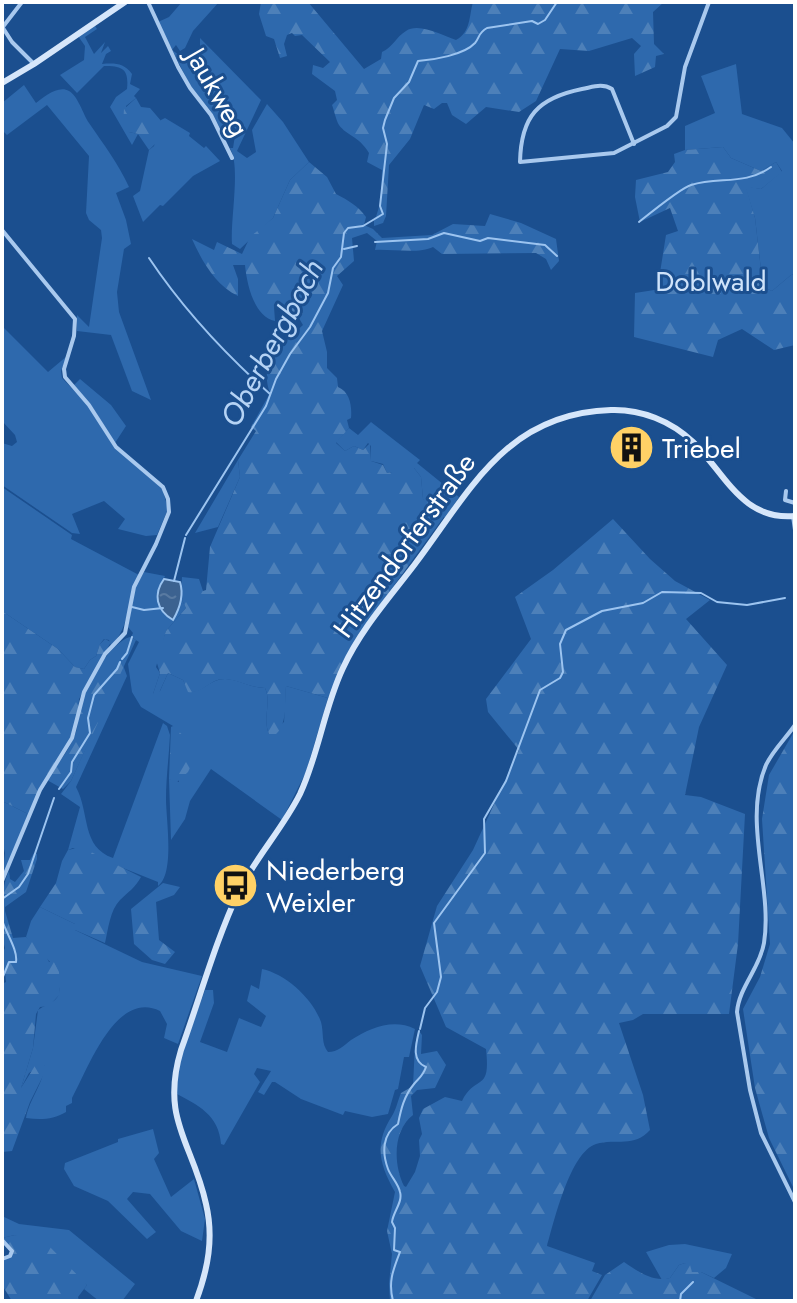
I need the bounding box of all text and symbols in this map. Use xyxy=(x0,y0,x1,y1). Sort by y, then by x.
street label: Jaukweg xyxy=(174,37,259,144)
water label: Oberbergbach xyxy=(209,251,334,434)
park label: Doblwald xyxy=(655,261,767,302)
building icon: Triebel xyxy=(607,424,655,472)
place label: Triebel xyxy=(662,428,741,469)
street label: Hitzendorferstraße xyxy=(323,444,486,646)
place label: Niederberg Weixler xyxy=(266,850,405,923)
bus stop icon: Niederberg Weixler xyxy=(211,862,259,910)

